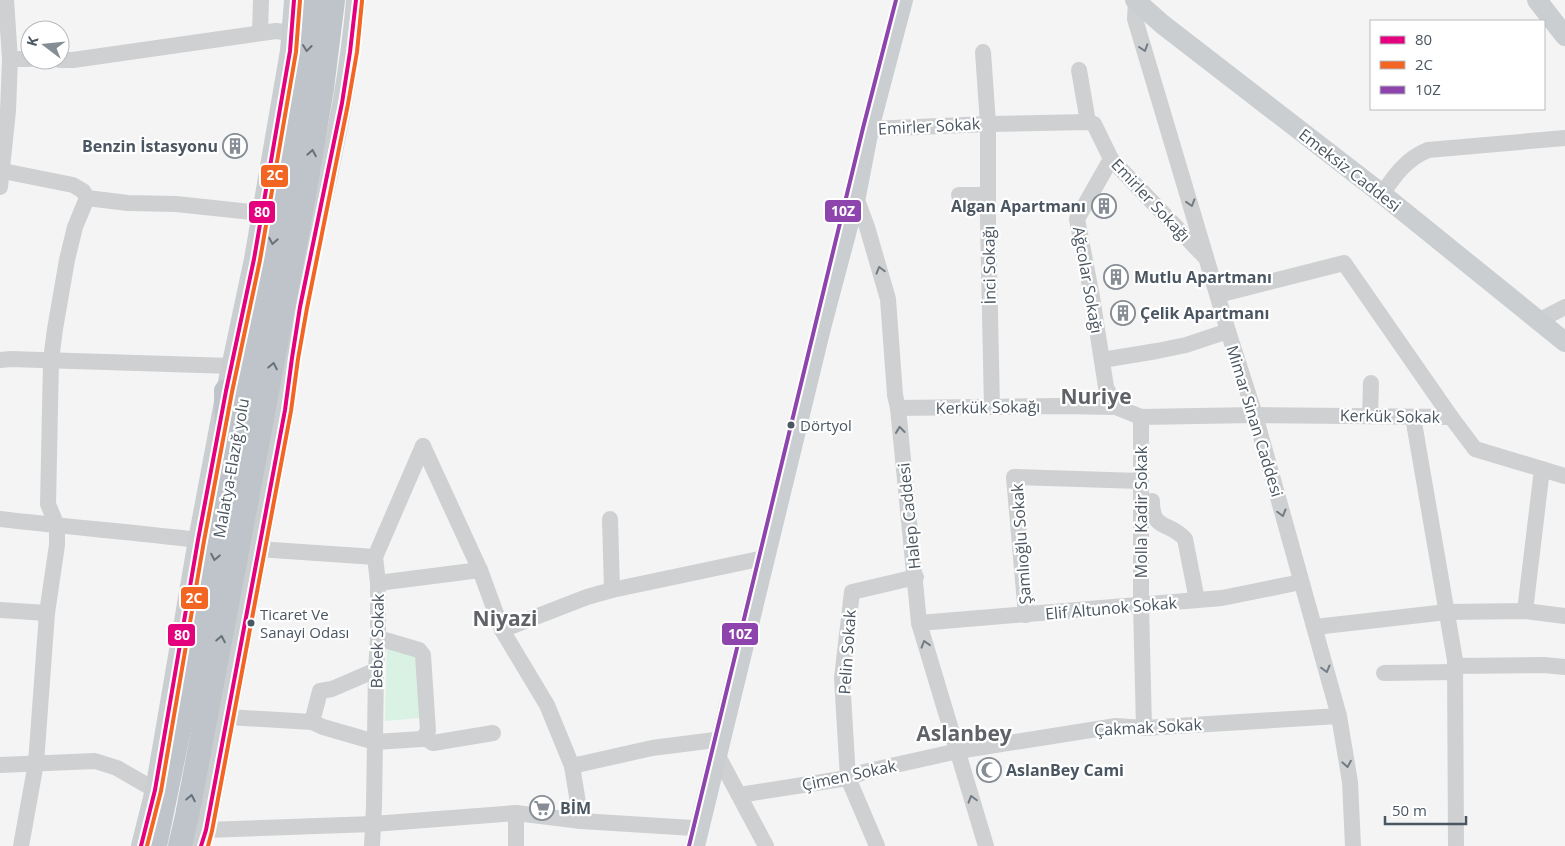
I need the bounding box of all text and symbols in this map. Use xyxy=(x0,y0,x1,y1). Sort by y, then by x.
north arrow xyxy=(20,20,70,70)
legend xyxy=(1370,20,1545,110)
text: 80 xyxy=(1415,29,1432,49)
text: K xyxy=(22,34,43,48)
one-way arrow xyxy=(1139,43,1149,51)
one-way arrow xyxy=(302,45,313,53)
text: 2C xyxy=(1415,54,1433,74)
text: 10Z xyxy=(1415,79,1441,99)
street label: Emirler Sokak xyxy=(877,112,981,140)
street label: Emeksiz Caddesi xyxy=(1295,123,1405,217)
building icon: Benzin İstasyonu xyxy=(222,133,248,159)
place label: Benzin İstasyonu xyxy=(82,135,218,157)
one-way arrow xyxy=(306,148,316,157)
street label: Emirler Sokağı xyxy=(1107,154,1195,246)
line badge: 2C xyxy=(260,164,289,188)
text: 2C xyxy=(267,165,284,184)
building icon: Algan Apartmanı xyxy=(1091,193,1117,219)
place label: Algan Apartmanı xyxy=(951,195,1086,217)
line badge: 10Z xyxy=(824,199,862,223)
one-way arrow xyxy=(1185,199,1195,207)
line badge: 80 xyxy=(248,200,276,224)
text: 10Z xyxy=(831,201,855,220)
text: 80 xyxy=(254,202,270,221)
street label: Ağcolar Sokağı xyxy=(1068,225,1108,335)
street label: İnci Sokağı xyxy=(977,226,1001,304)
one-way arrow xyxy=(268,237,279,246)
building icon: Mutlu Apartmanı xyxy=(1103,264,1129,290)
one-way arrow xyxy=(875,266,885,274)
place label: Mutlu Apartmanı xyxy=(1134,266,1272,288)
building icon: Çelik Apartmanı xyxy=(1110,300,1136,326)
place label: Çelik Apartmanı xyxy=(1140,302,1269,324)
street label: Mimar Sinan Caddesi xyxy=(1221,342,1289,500)
one-way arrow xyxy=(267,362,277,371)
district label: Nuriye xyxy=(1060,382,1132,410)
street label: Kerkük Sokağı xyxy=(936,395,1040,419)
street label: Malatya-Elazığ yolu xyxy=(208,396,254,540)
street label: Kerkük Sokak xyxy=(1340,404,1441,428)
place label: Dörtyol xyxy=(800,415,852,435)
marker: Dörtyol xyxy=(786,420,796,430)
one-way arrow xyxy=(895,426,906,434)
street label: Molla Kadir Sokak xyxy=(1130,445,1152,578)
street label: Halep Caddesi xyxy=(892,462,926,570)
street label: Şamlıoğlu Sokak xyxy=(1006,482,1036,605)
one-way arrow xyxy=(1276,509,1287,517)
one-way arrow xyxy=(210,553,221,561)
line badge: 2C xyxy=(180,586,209,610)
text: 2C xyxy=(186,588,203,607)
street label: Elif Altunok Sokak xyxy=(1044,591,1178,625)
street label: Bebek Sokak xyxy=(365,593,389,689)
place label: Ticaret Ve Sanayi Odası xyxy=(260,604,349,642)
district label: Niyazi xyxy=(473,604,537,632)
street label: Pelin Sokak xyxy=(833,608,861,695)
marker: Ticaret Ve Sanayi Odası xyxy=(246,618,256,628)
line badge: 10Z xyxy=(721,622,759,646)
line badge: 80 xyxy=(167,623,196,647)
text: 10Z xyxy=(728,624,752,643)
text: 80 xyxy=(174,625,190,644)
one-way arrow xyxy=(215,634,225,643)
one-way arrow xyxy=(921,640,931,648)
one-way arrow xyxy=(1321,665,1331,673)
street label: Çakmak Sokak xyxy=(1094,713,1203,741)
district label: Aslanbey xyxy=(916,719,1012,747)
street label: Çimen Sokak xyxy=(800,754,899,796)
mosque icon: AslanBey Cami xyxy=(976,757,1002,783)
place label: AslanBey Cami xyxy=(1006,759,1124,781)
one-way arrow xyxy=(1342,759,1352,768)
one-way arrow xyxy=(185,794,195,803)
scale bar xyxy=(1385,794,1466,826)
supermarket icon: BİM xyxy=(529,795,555,821)
one-way arrow xyxy=(968,796,978,804)
place label: BİM xyxy=(560,797,591,819)
text: 50 m xyxy=(1392,800,1427,820)

